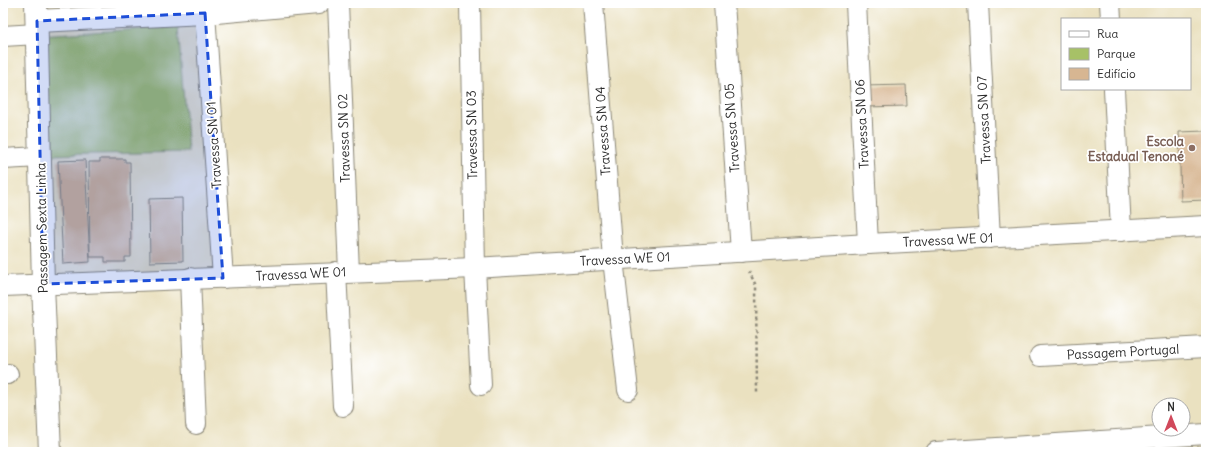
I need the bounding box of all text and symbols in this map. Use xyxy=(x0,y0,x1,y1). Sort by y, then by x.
legend xyxy=(1061,18,1191,90)
text: Rua xyxy=(1097,26,1119,41)
text: Parque xyxy=(1097,46,1136,61)
text: Edifício xyxy=(1097,66,1136,81)
street label: Travessa SN 07 xyxy=(973,75,995,164)
street label: Travessa SN 06 xyxy=(851,79,873,169)
street label: Travessa SN 05 xyxy=(720,83,744,173)
street label: Travessa SN 04 xyxy=(591,86,615,176)
street label: Travessa SN 03 xyxy=(463,90,481,180)
street label: Travessa SN 02 xyxy=(334,93,354,183)
street label: Travessa SN 01 xyxy=(202,101,226,189)
place label: Escola Estadual Tenoné xyxy=(1088,133,1185,165)
marker: Escola Estadual Tenoné xyxy=(1187,143,1197,153)
street label: Passagem Sexta Linha xyxy=(32,162,52,294)
street label: Travessa WE 01 xyxy=(902,229,994,251)
street label: Travessa WE 01 xyxy=(579,248,671,270)
street label: Travessa WE 01 xyxy=(255,263,347,285)
street label: Passagem Portugal xyxy=(1066,341,1180,363)
north arrow xyxy=(1151,397,1191,437)
text: N xyxy=(1167,400,1175,414)

